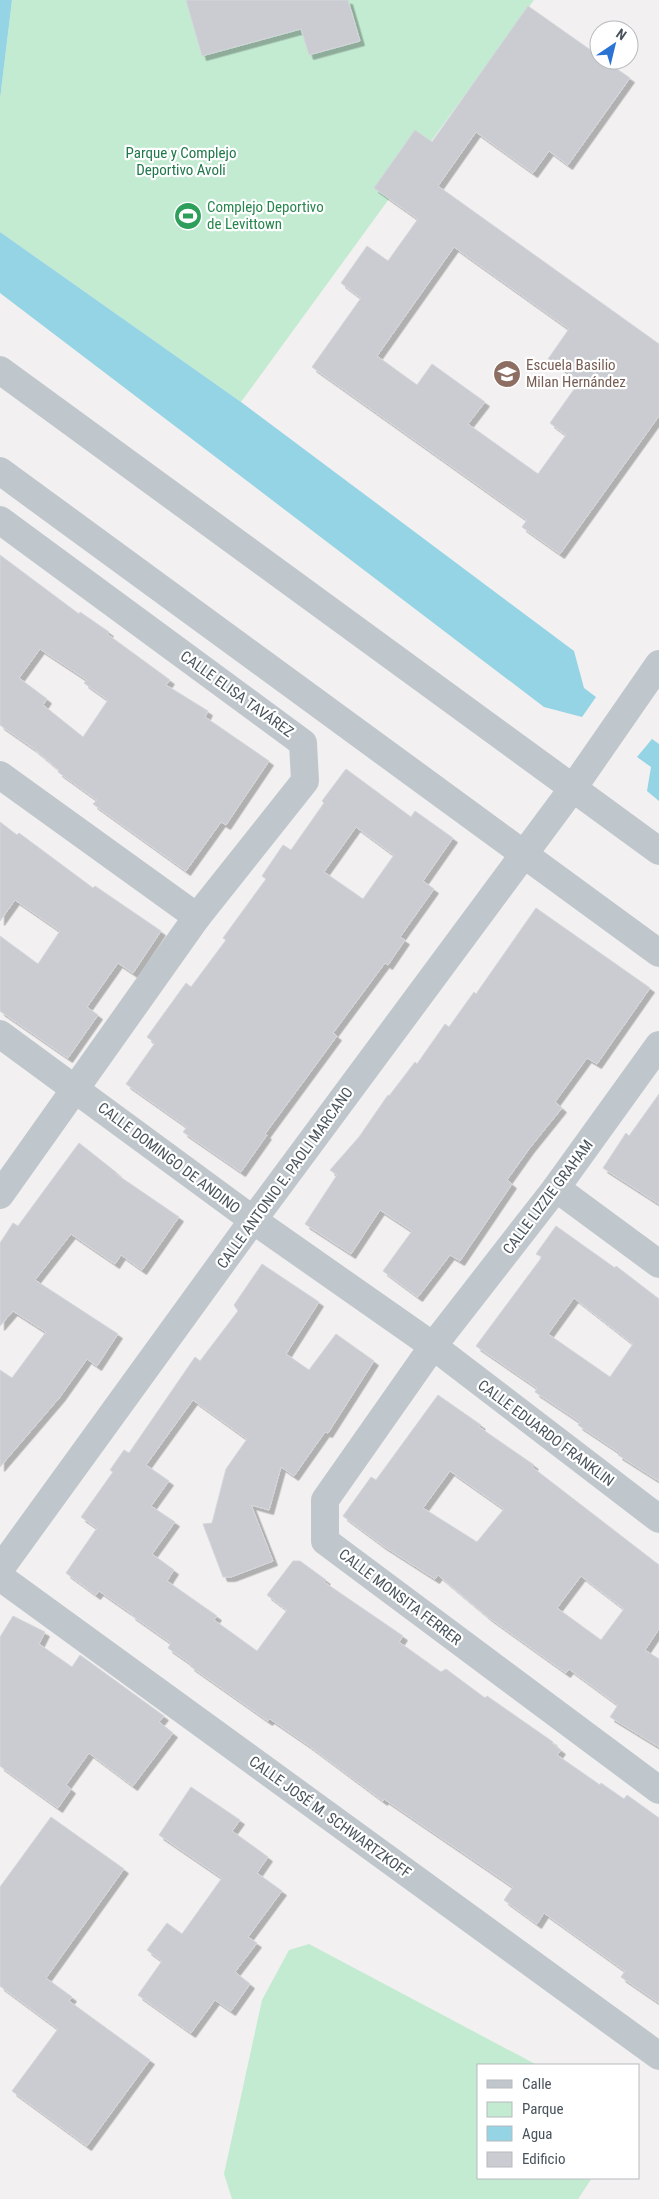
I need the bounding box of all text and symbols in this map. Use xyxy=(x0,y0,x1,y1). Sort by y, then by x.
north arrow xyxy=(589,20,639,70)
text: N xyxy=(613,25,630,43)
park label: Parque y Complejo Deportivo Avoli xyxy=(126,144,236,179)
place label: Complejo Deportivo de Levittown xyxy=(207,198,324,233)
sports icon: Complejo Deportivo de Levittown xyxy=(173,201,203,231)
place label: Escuela Basilio Milan Hernández xyxy=(526,356,626,391)
school or university icon: Escuela Basilio Milan Hernández xyxy=(492,359,522,389)
street label: CALLE ELISA TAVÁREZ xyxy=(177,647,297,741)
street label: CALLE ANTONIO E. PAOLI MARCANO xyxy=(213,1084,357,1272)
street label: CALLE DOMINGO DE ANDINO xyxy=(94,1099,244,1217)
street label: CALLE LIZZIE GRAHAM xyxy=(499,1136,597,1258)
street label: CALLE EDUARDO FRANKLIN xyxy=(474,1376,618,1490)
street label: CALLE MONSITA FERRER xyxy=(335,1545,465,1649)
street label: CALLE JOSÉ M. SCHWARTZKOFF xyxy=(246,1752,414,1882)
legend xyxy=(477,2064,639,2179)
text: Calle xyxy=(522,2075,552,2093)
text: Parque xyxy=(522,2100,564,2118)
text: Agua xyxy=(522,2125,552,2143)
text: Edificio xyxy=(522,2150,565,2168)

